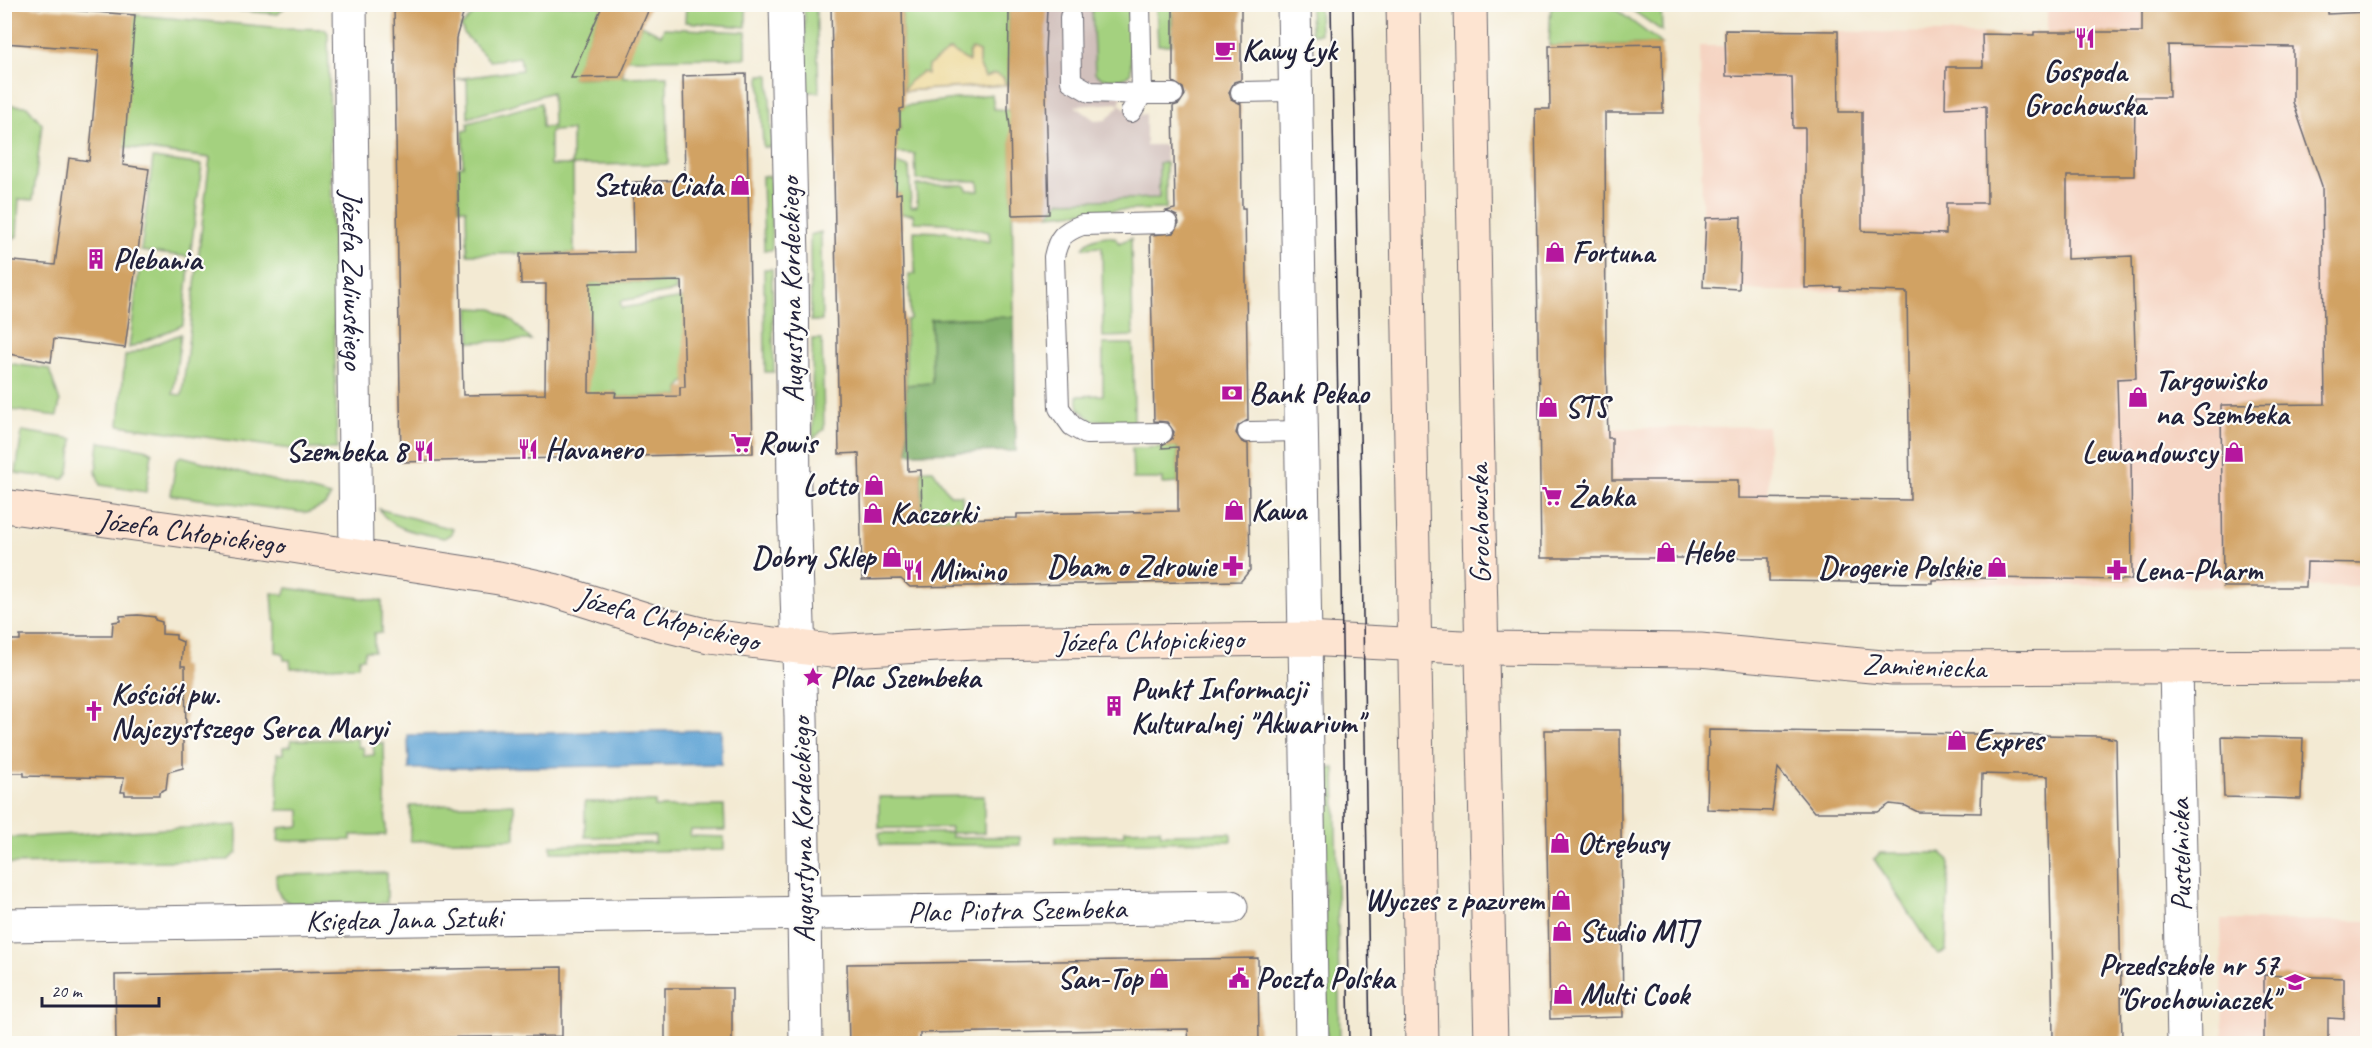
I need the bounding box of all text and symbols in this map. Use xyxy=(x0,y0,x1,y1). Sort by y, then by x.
restaurant icon: Gospoda Grochowska xyxy=(2073,26,2097,50)
place label: Kawy Łyk xyxy=(1242,31,1339,70)
cafe icon: Kawy Łyk xyxy=(1213,38,1237,62)
place label: Gospoda Grochowska xyxy=(2024,52,2148,124)
place label: Sztuka Ciała xyxy=(593,166,726,204)
shop icon: Sztuka Ciała xyxy=(728,173,752,197)
street label: Augustyna Kordeckiego xyxy=(770,174,812,403)
street label: Józefa Zaliwskiego xyxy=(333,188,373,371)
place label: Fortuna xyxy=(1572,233,1657,271)
place label: Plebania xyxy=(113,240,204,278)
shop icon: Fortuna xyxy=(1543,240,1567,264)
building icon: Plebania xyxy=(84,247,108,271)
place label: Targowisko na Szembeka xyxy=(2155,361,2291,433)
place label: Bank Pekao xyxy=(1249,374,1371,412)
bank icon: Bank Pekao xyxy=(1220,381,1244,405)
shop icon: Targowisko na Szembeka xyxy=(2126,385,2150,409)
place label: STS xyxy=(1565,388,1614,426)
shop icon: STS xyxy=(1536,395,1560,419)
place label: Rowis xyxy=(758,424,820,462)
place label: Havanero xyxy=(545,430,645,468)
supermarket icon: Rowis xyxy=(729,431,753,455)
place label: Szembeka 8 xyxy=(286,432,410,470)
place label: Lewandowscy xyxy=(2082,433,2220,471)
restaurant icon: Havanero xyxy=(516,437,540,461)
restaurant icon: Szembeka 8 xyxy=(412,439,436,463)
shop icon: Lewandowscy xyxy=(2222,440,2246,464)
street label: Grochowska xyxy=(1459,461,1499,584)
place label: Lotto xyxy=(803,466,860,504)
shop icon: Lotto xyxy=(862,473,886,497)
place label: Żabka xyxy=(1569,477,1638,515)
supermarket icon: Żabka xyxy=(1540,484,1564,508)
place label: Kawa xyxy=(1251,491,1309,529)
place label: Kaczorki xyxy=(890,494,981,532)
shop icon: Kawa xyxy=(1222,498,1246,522)
street label: Józefa Chłopickiego xyxy=(94,500,290,564)
shop icon: Kaczorki xyxy=(861,501,885,525)
place label: Hebe xyxy=(1683,533,1736,571)
place label: Dobry Sklep xyxy=(752,538,878,576)
shop icon: Hebe xyxy=(1654,540,1678,564)
shop icon: Dobry Sklep xyxy=(880,545,904,569)
place label: Dbam o Zdrowie xyxy=(1047,547,1218,585)
place label: Drogerie Polskie xyxy=(1819,548,1983,586)
place label: Mimino xyxy=(930,551,1008,589)
place label: Lena-Pharm xyxy=(2134,551,2264,589)
pharmacy icon: Dbam o Zdrowie xyxy=(1221,554,1245,578)
shop icon: Drogerie Polskie xyxy=(1985,555,2009,579)
restaurant icon: Mimino xyxy=(901,558,925,582)
pharmacy icon: Lena-Pharm xyxy=(2105,558,2129,582)
street label: Józefa Chłopickiego xyxy=(571,577,767,661)
street label: Józefa Chłopickiego xyxy=(1054,619,1247,661)
street label: Zamieniecka xyxy=(1862,645,1989,687)
place label: Plac Szembeka xyxy=(830,658,983,696)
place icon: Plac Szembeka xyxy=(801,665,825,689)
place label: Punkt Informacji Kulturalnej "Akwarium" xyxy=(1131,670,1370,742)
place label: Kościół pw. Najczystszego Serca Maryi xyxy=(111,675,392,747)
building icon: Punkt Informacji Kulturalnej "Akwarium" xyxy=(1102,694,1126,718)
church icon: Kościół pw. Najczystszego Serca Maryi xyxy=(82,699,106,723)
street label: Augustyna Kordeckiego xyxy=(781,714,823,943)
place label: Expres xyxy=(1974,721,2047,759)
shop icon: Expres xyxy=(1945,728,1969,752)
street label: Pustelnicka xyxy=(2160,796,2200,912)
place label: Otrębusy xyxy=(1577,824,1671,862)
shop icon: Otrębusy xyxy=(1548,831,1572,855)
place label: Wyczes z pazurem xyxy=(1365,881,1546,919)
shop icon: Wyczes z pazurem xyxy=(1549,888,1573,912)
street label: Plac Piotra Szembeka xyxy=(907,889,1129,931)
street label: Księdza Jana Sztuki xyxy=(305,898,506,940)
place label: Studio MTJ xyxy=(1579,912,1702,950)
shop icon: Studio MTJ xyxy=(1550,919,1574,943)
place label: Przedszkole nr 57 "Grochowiaczek" xyxy=(2099,946,2285,1018)
place label: San-Top xyxy=(1057,959,1145,997)
place label: Poczta Polska xyxy=(1256,959,1397,997)
shop icon: San-Top xyxy=(1147,966,1171,990)
public building icon: Poczta Polska xyxy=(1227,966,1251,990)
scale bar xyxy=(42,970,159,1008)
school or university icon: Przedszkole nr 57 "Grochowiaczek" xyxy=(2283,970,2307,994)
place label: Multi Cook xyxy=(1580,975,1692,1013)
text: 20 m xyxy=(51,980,84,1002)
shop icon: Multi Cook xyxy=(1551,982,1575,1006)

